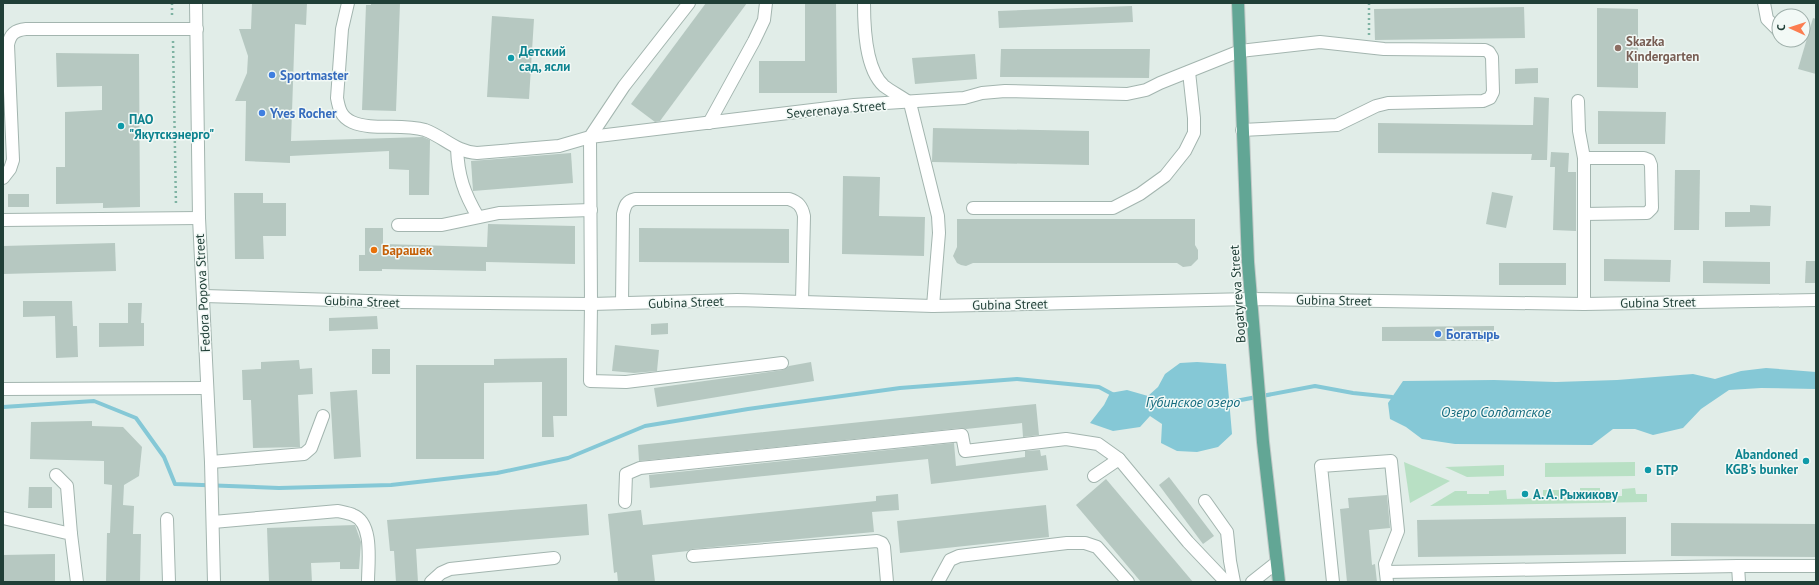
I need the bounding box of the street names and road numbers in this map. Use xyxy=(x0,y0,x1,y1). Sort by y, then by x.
street label: Severenaya Street xyxy=(786,97,887,122)
street label: Fedora Popova Street xyxy=(191,233,214,353)
street label: Bogatyreva Street xyxy=(1226,244,1249,344)
street label: Gubina Street xyxy=(1296,291,1373,310)
street label: Gubina Street xyxy=(324,292,401,311)
street label: Gubina Street xyxy=(648,293,725,312)
street label: Gubina Street xyxy=(1620,293,1697,312)
street label: Gubina Street xyxy=(972,295,1049,314)

